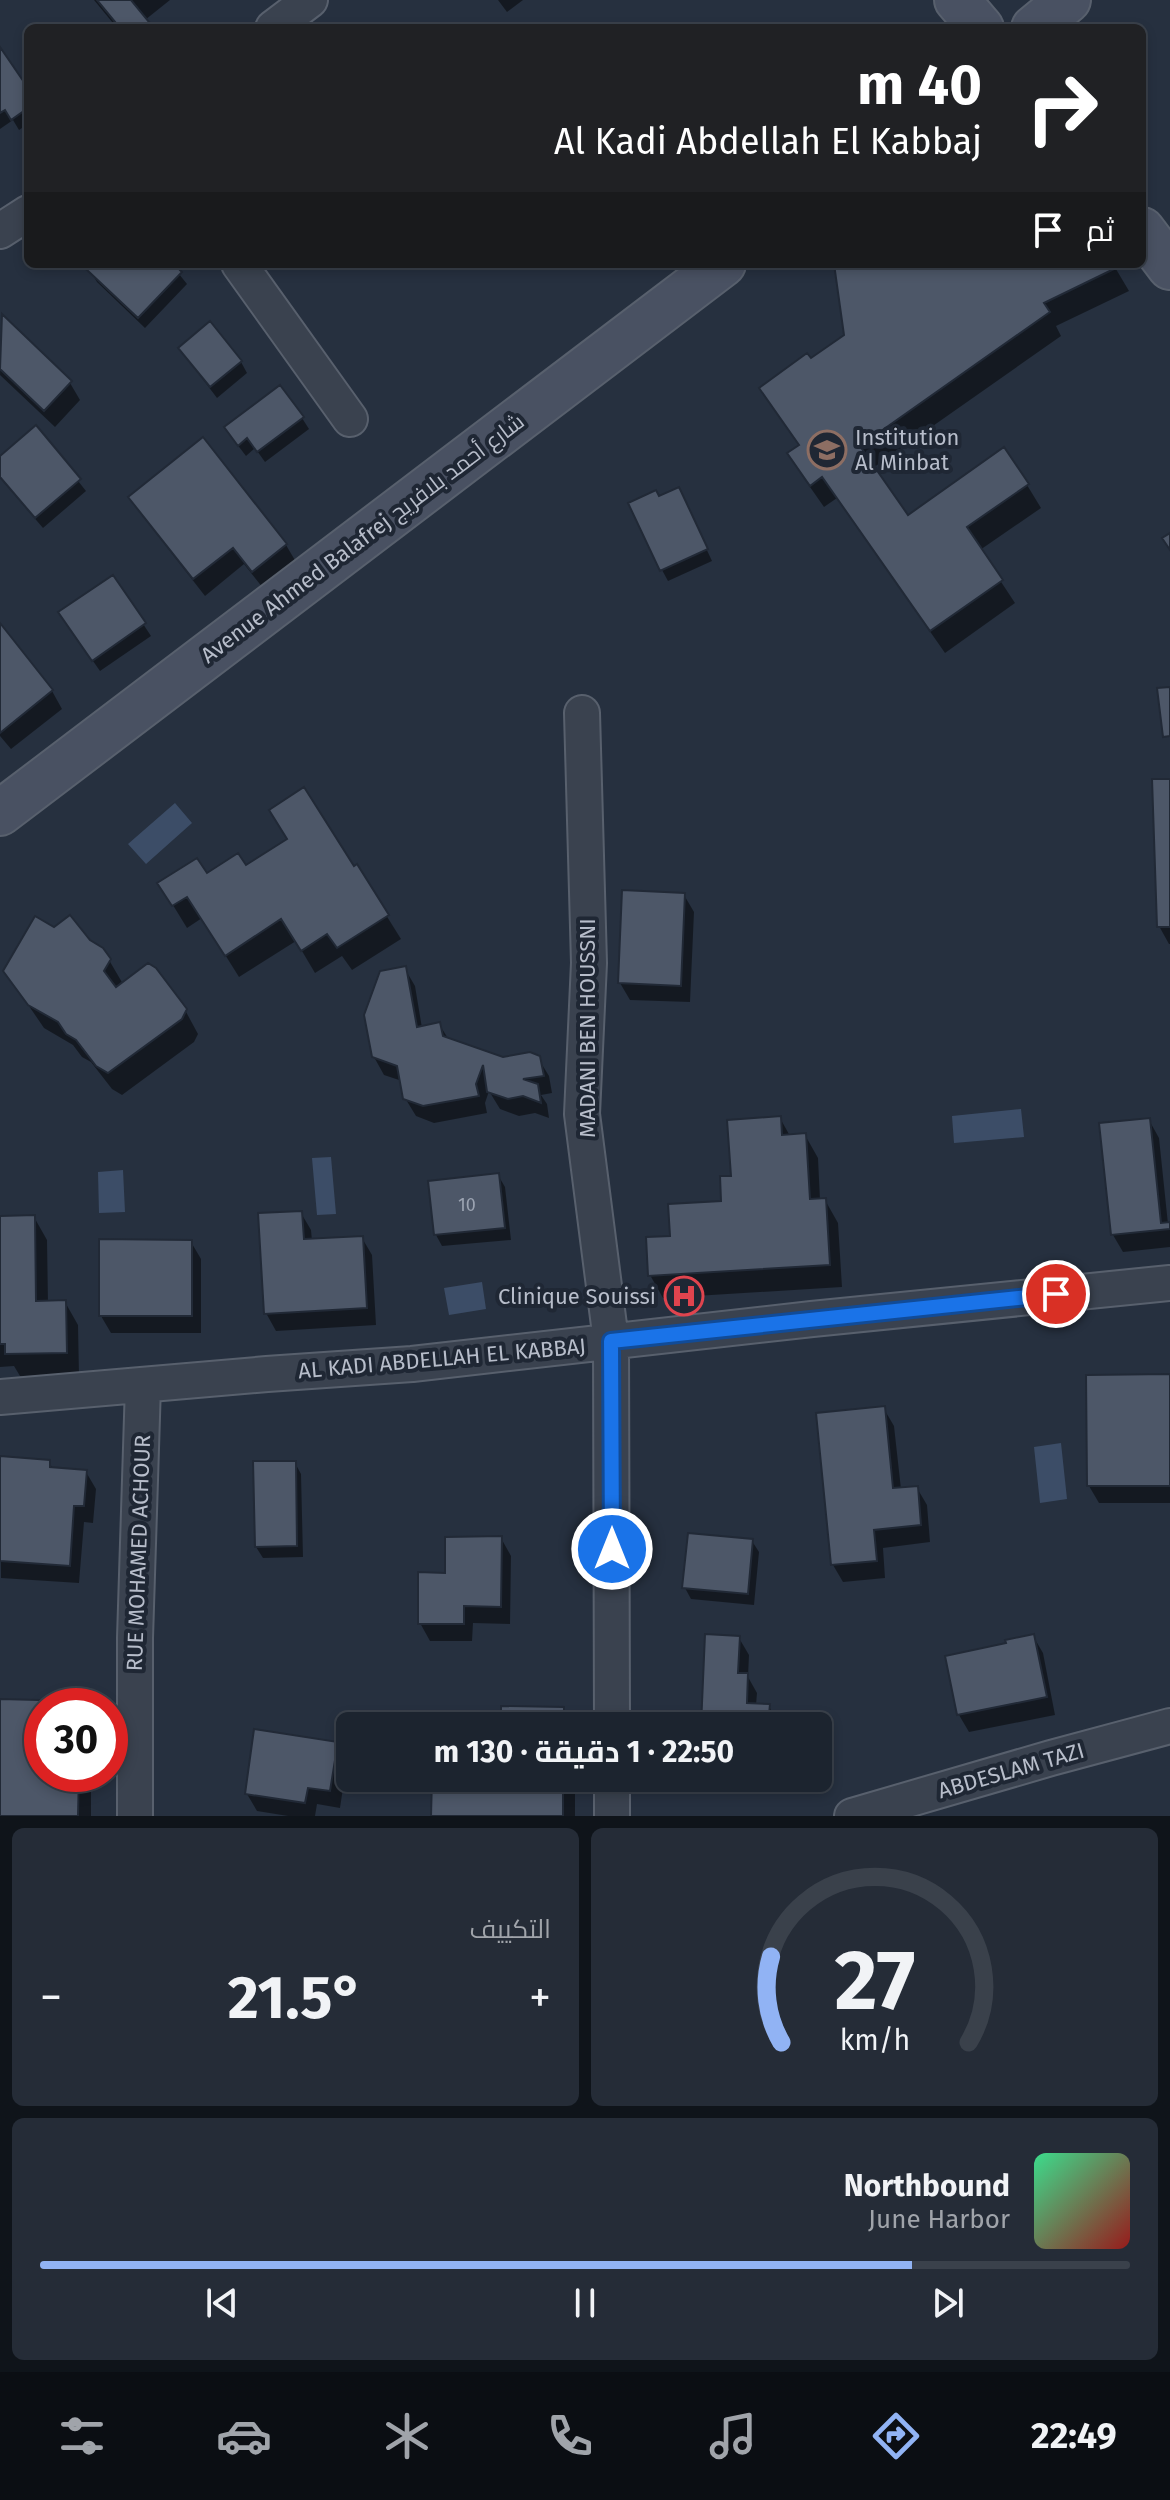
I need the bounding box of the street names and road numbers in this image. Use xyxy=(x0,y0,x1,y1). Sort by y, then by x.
street label: Avenue Ahmed Balafrej شارع أحمد بلافريج xyxy=(195,408,530,670)
street label: MADANI BEN HOUSSNI xyxy=(574,918,601,1138)
street label: AL KADI ABDELLAH EL KABBAJ xyxy=(297,1332,587,1385)
street label: RUE MOHAMED ACHOUR xyxy=(121,1434,156,1672)
street label: ABDESLAM TAZI xyxy=(935,1737,1087,1804)

